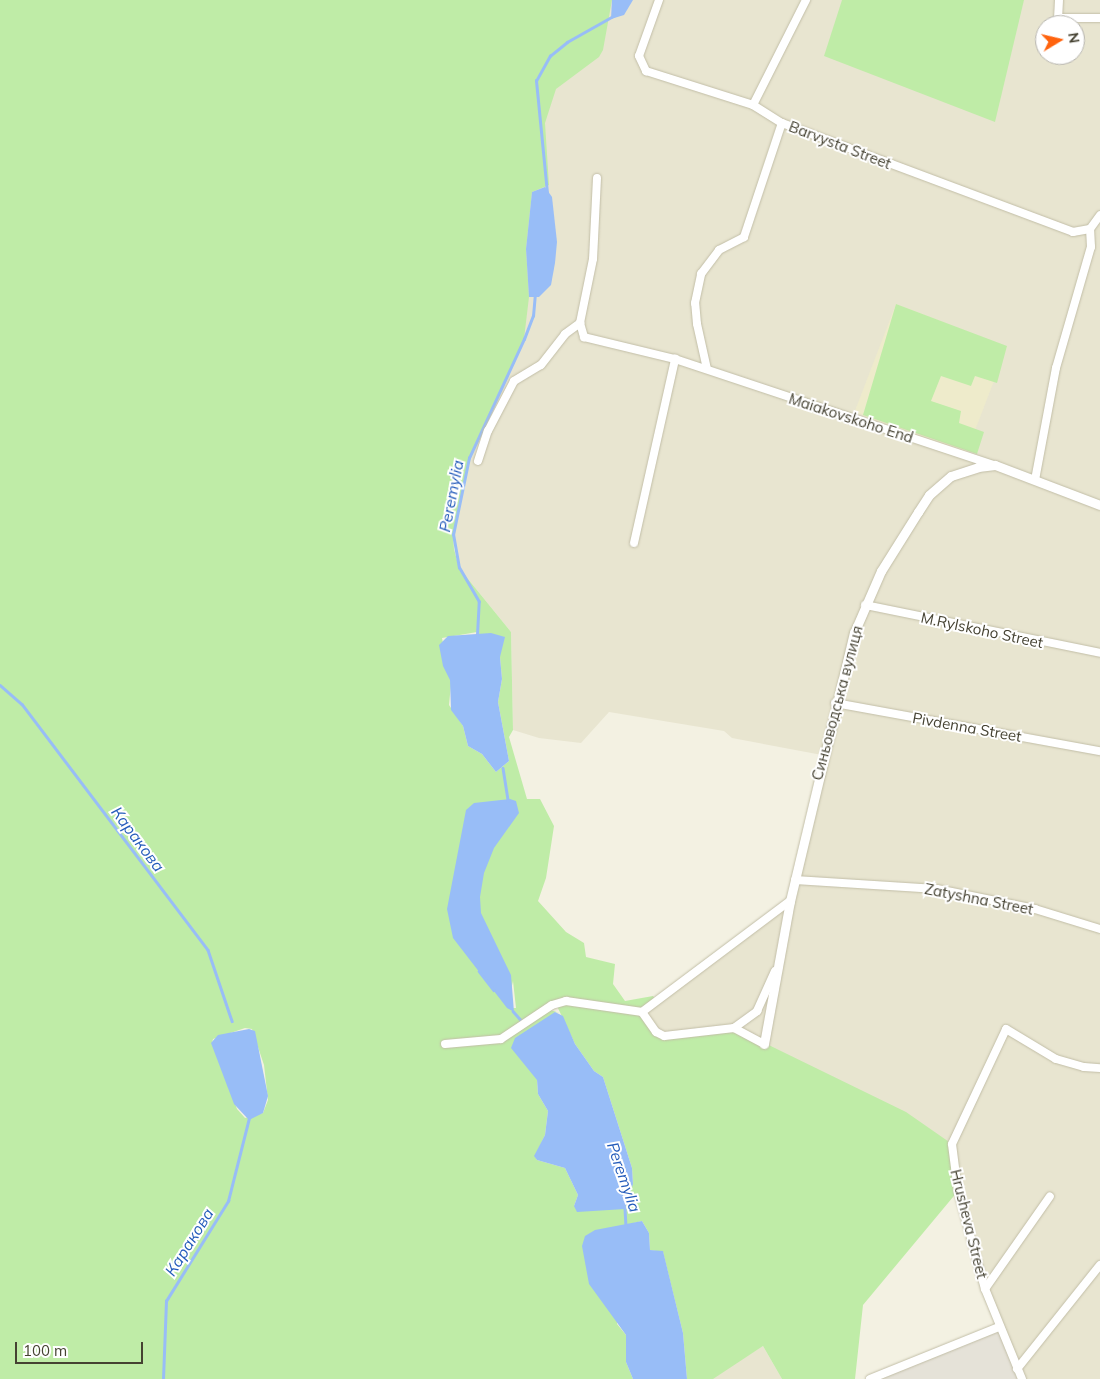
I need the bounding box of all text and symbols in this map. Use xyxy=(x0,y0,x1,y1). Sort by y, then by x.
north arrow xyxy=(1035,15,1085,65)
text: N xyxy=(1064,31,1084,44)
street label: Barvysta Street xyxy=(786,117,894,173)
street label: Maiakovskoho End xyxy=(787,389,915,447)
water label: Peremylia xyxy=(435,458,467,534)
street label: M.Rylskoho Street xyxy=(919,608,1045,652)
street label: Синьоводська вулиця xyxy=(808,624,866,782)
street label: Pivdenna Street xyxy=(911,709,1023,745)
water label: Каракова xyxy=(107,803,169,875)
street label: Zatyshna Street xyxy=(923,880,1035,918)
water label: Peremylia xyxy=(603,1139,645,1215)
street label: Hrusheva Street xyxy=(947,1167,991,1281)
water label: Каракова xyxy=(161,1205,217,1279)
scale bar xyxy=(18,1332,145,1364)
text: 100 m xyxy=(23,1341,67,1360)

